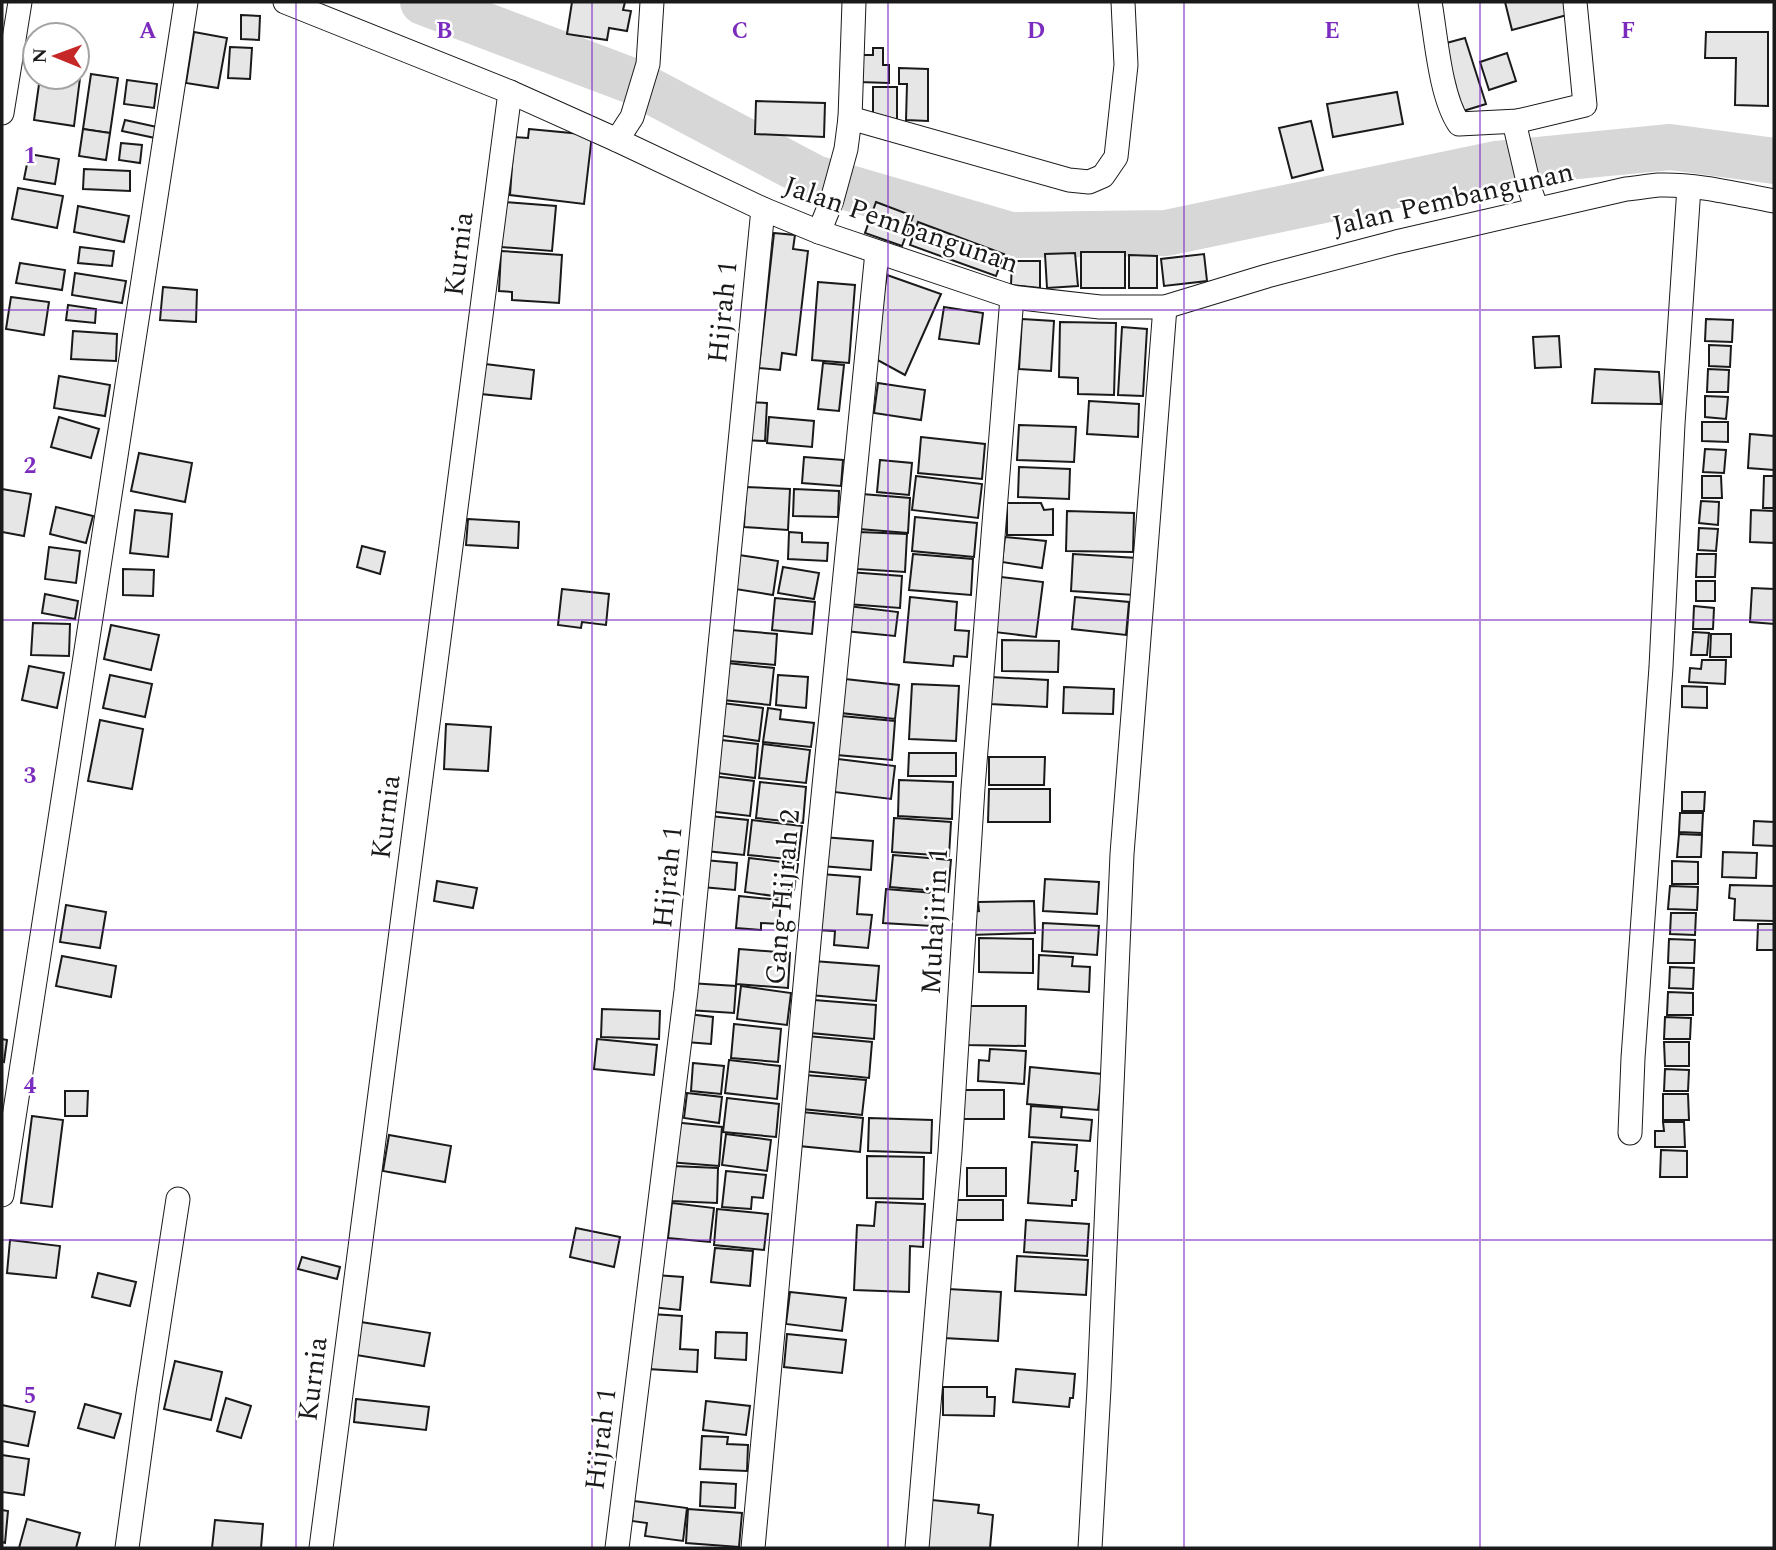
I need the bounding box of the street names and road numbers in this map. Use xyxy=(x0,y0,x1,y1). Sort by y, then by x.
street label: Jalan Pembangunan xyxy=(1328,150,1578,248)
street label: Jalan Pembangunan xyxy=(778,165,1024,285)
street label: Kurnia xyxy=(432,209,486,299)
street label: Hijrah 1 xyxy=(696,259,750,365)
street label: Kurnia xyxy=(359,772,413,862)
street label: Gang Hijrah 2 xyxy=(754,807,812,987)
street label: Hijrah 1 xyxy=(641,824,695,930)
street label: Muhajirin 1 xyxy=(910,846,960,996)
street label: Kurnia xyxy=(286,1334,340,1424)
street label: Hijrah 1 xyxy=(573,1386,629,1492)

